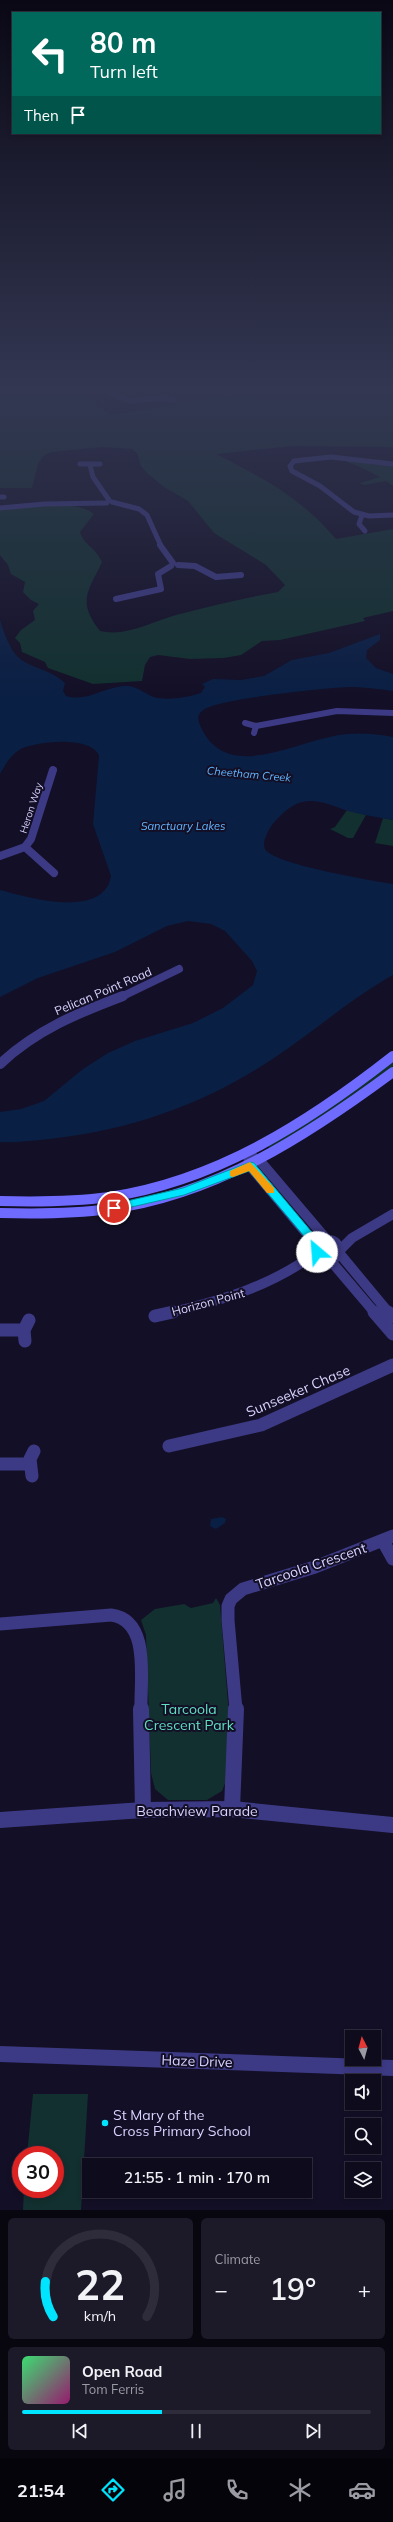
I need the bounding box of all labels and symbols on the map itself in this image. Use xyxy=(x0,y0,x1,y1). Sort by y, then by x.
water label: Cheetham Creek xyxy=(206,763,292,785)
street label: Heron Way xyxy=(17,780,46,835)
water label: Sanctuary Lakes xyxy=(141,819,226,833)
street label: Pelican Point Road xyxy=(52,964,154,1018)
pin xyxy=(97,1191,131,1225)
position arrow xyxy=(296,1231,338,1273)
street label: Horizon Point xyxy=(170,1285,246,1319)
street label: Sunseeker Chase xyxy=(243,1361,353,1421)
street label: Tarcoola Crescent xyxy=(253,1539,369,1593)
park label: Tarcoola Crescent Park xyxy=(144,1700,235,1734)
street label: Beachview Parade xyxy=(136,1802,258,1820)
north arrow xyxy=(345,2030,381,2066)
street label: Haze Drive xyxy=(161,2051,233,2071)
place label: St Mary of the Cross Primary School xyxy=(113,2106,251,2140)
marker: St Mary of the Cross Primary School xyxy=(100,2118,110,2128)
speed limit sign: 30 xyxy=(12,2146,64,2198)

